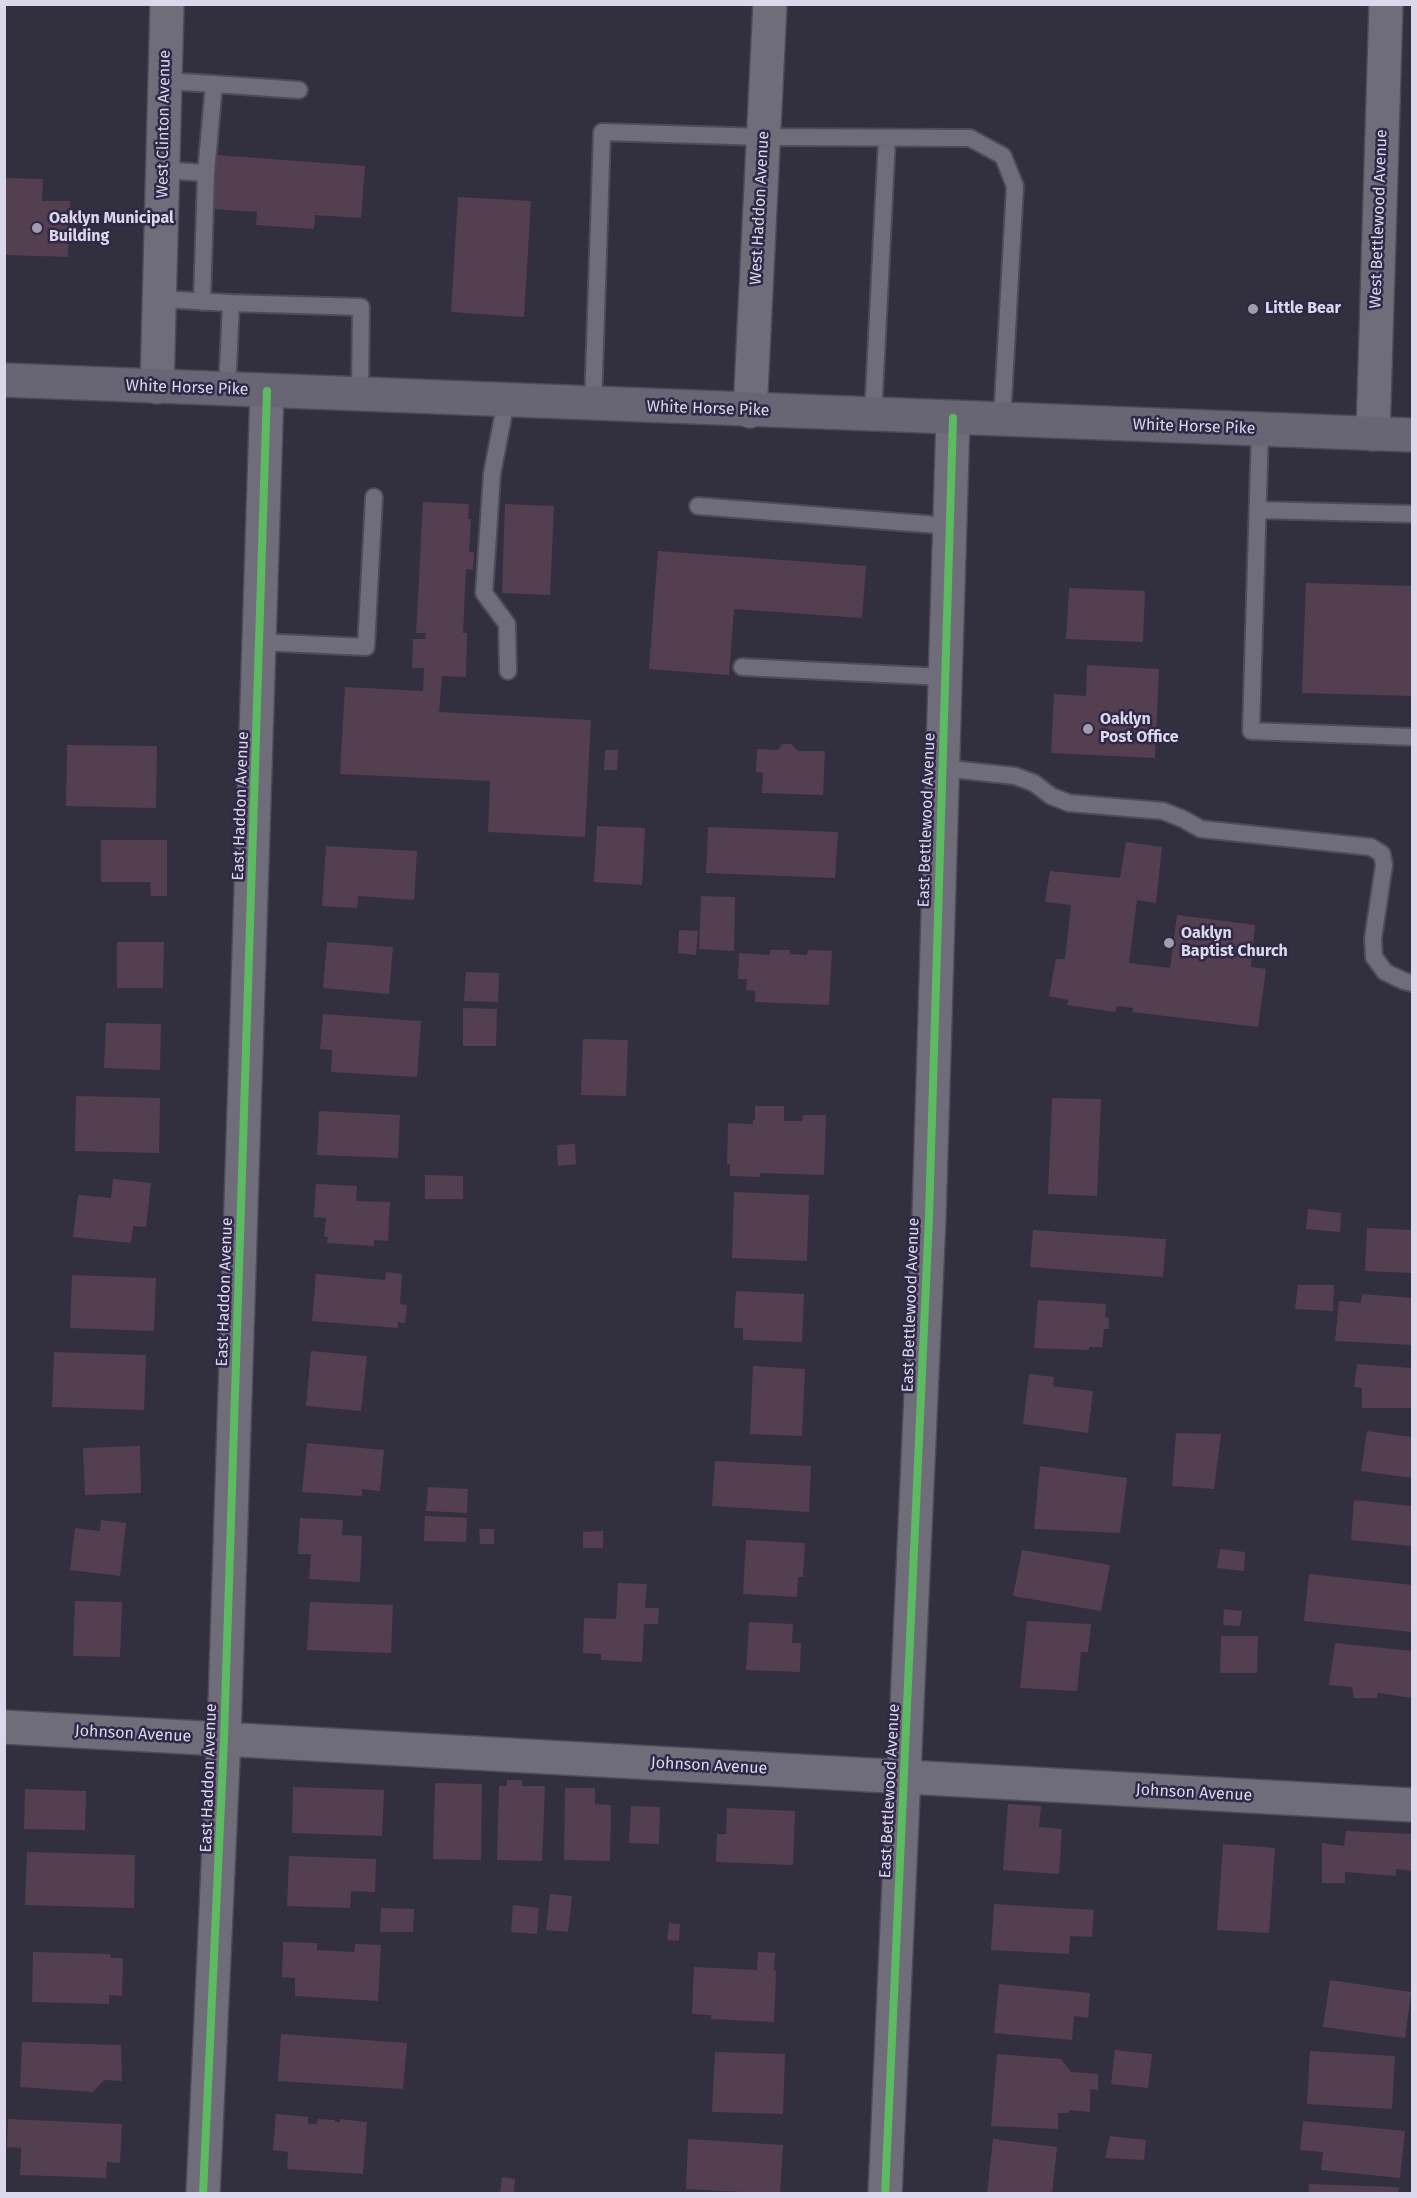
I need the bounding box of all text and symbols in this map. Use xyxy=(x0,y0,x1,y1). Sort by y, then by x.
street label: West Clinton Avenue xyxy=(153,50,175,198)
street label: West Bettlewood Avenue xyxy=(1366,129,1392,309)
street label: West Haddon Avenue xyxy=(746,131,774,285)
place label: Oaklyn Municipal Building xyxy=(49,209,174,247)
marker: Oaklyn Municipal Building xyxy=(30,221,44,235)
place label: Little Bear xyxy=(1265,299,1341,319)
marker: Little Bear xyxy=(1246,302,1260,316)
street label: White Horse Pike xyxy=(125,376,249,400)
street label: White Horse Pike xyxy=(646,397,770,421)
street label: White Horse Pike xyxy=(1132,415,1256,439)
place label: Oaklyn Post Office xyxy=(1100,710,1179,748)
marker: Oaklyn Post Office xyxy=(1081,722,1095,736)
street label: East Haddon Avenue xyxy=(229,731,253,881)
street label: East Bettlewood Avenue xyxy=(914,732,940,908)
place label: Oaklyn Baptist Church xyxy=(1181,924,1288,962)
marker: Oaklyn Baptist Church xyxy=(1162,936,1176,950)
street label: East Haddon Avenue xyxy=(213,1217,237,1367)
street label: East Bettlewood Avenue xyxy=(898,1217,924,1393)
street label: East Haddon Avenue xyxy=(197,1703,221,1853)
street label: East Bettlewood Avenue xyxy=(876,1703,904,1879)
street label: Johnson Avenue xyxy=(74,1721,192,1747)
street label: Johnson Avenue xyxy=(650,1753,768,1779)
street label: Johnson Avenue xyxy=(1135,1780,1253,1806)

